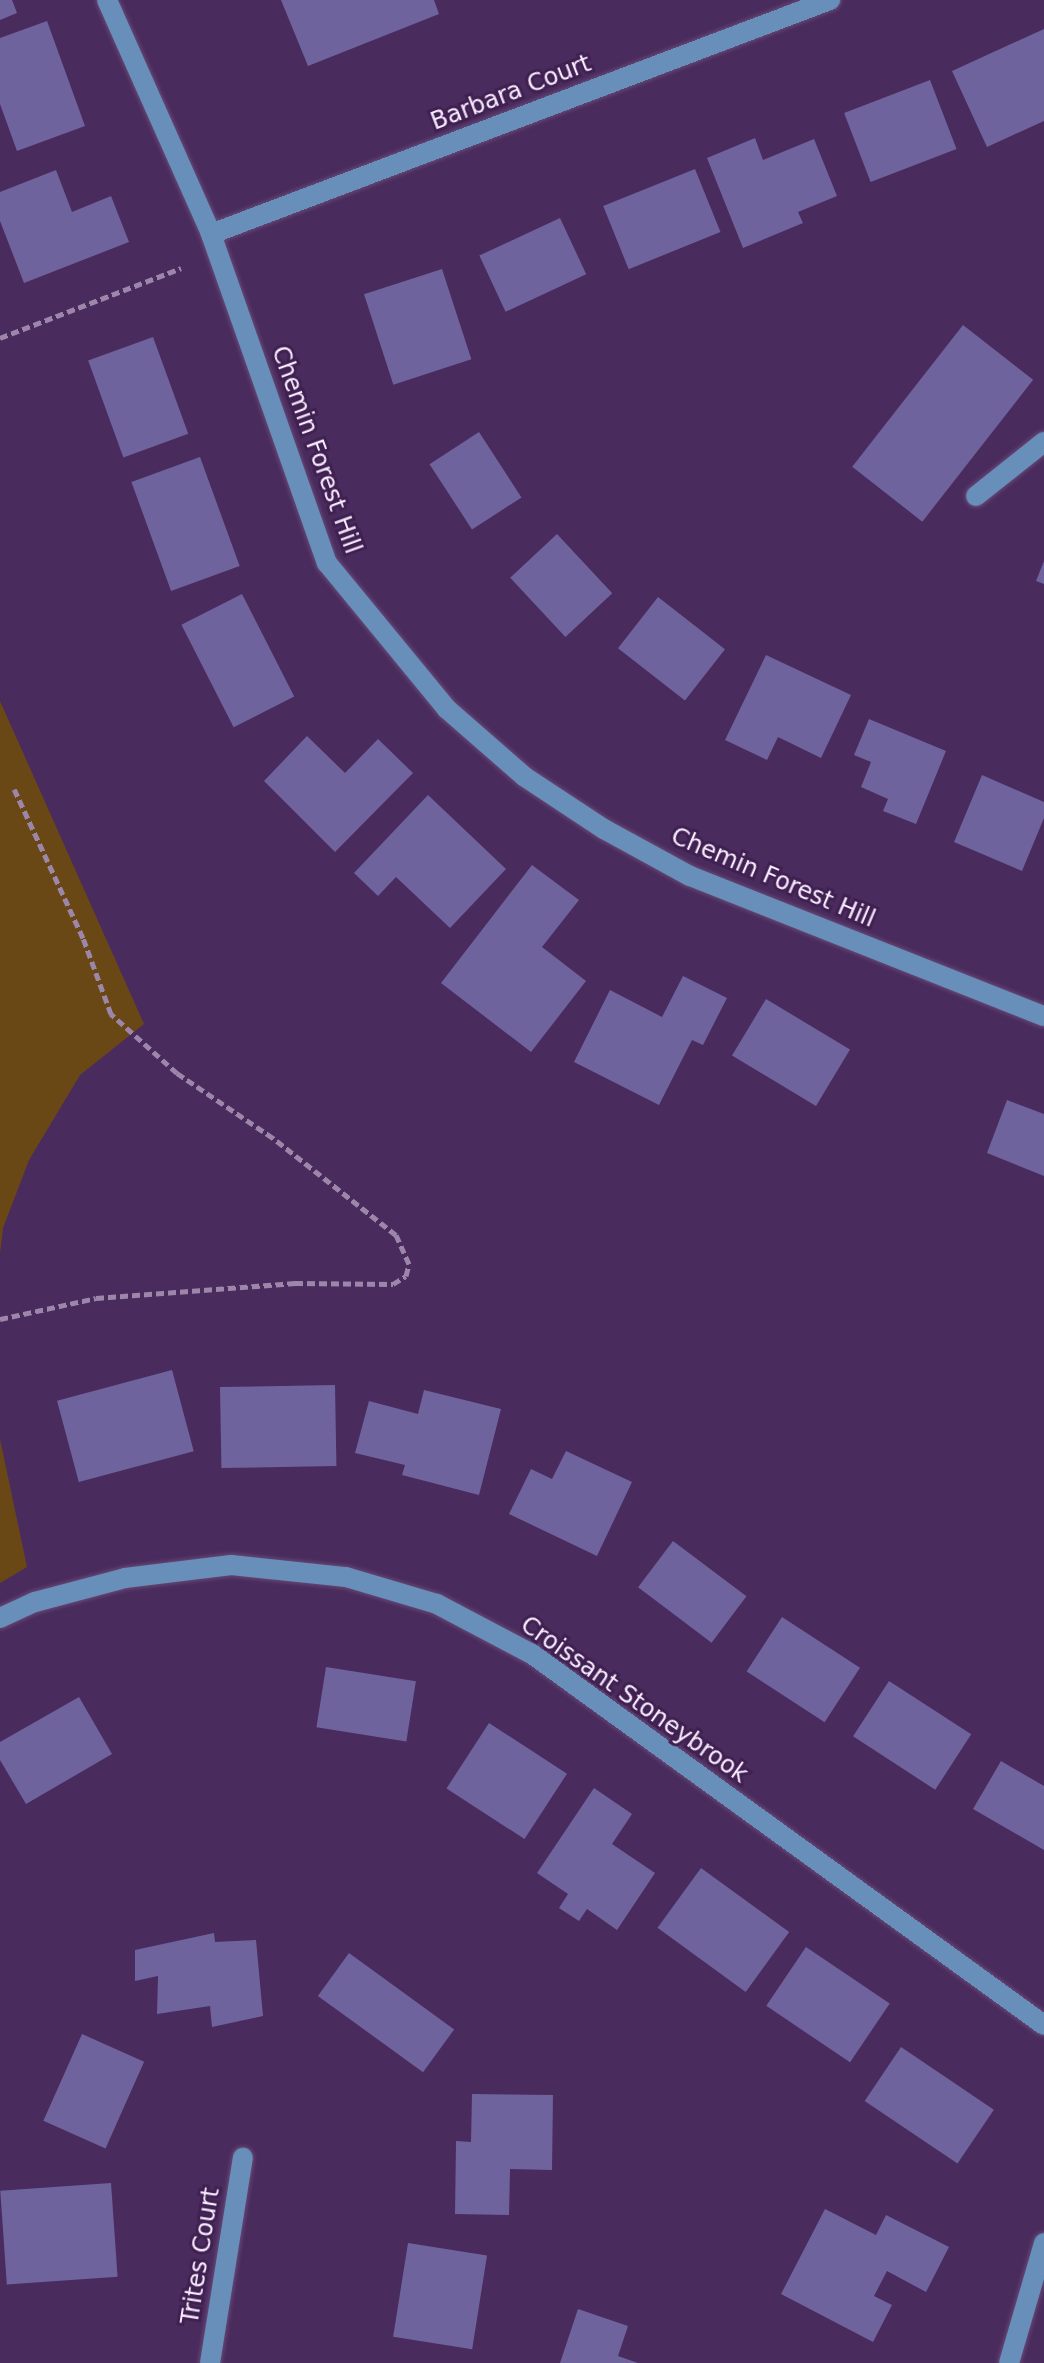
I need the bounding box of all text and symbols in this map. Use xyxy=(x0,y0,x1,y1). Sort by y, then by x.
street label: Barbara Court xyxy=(427,49,595,137)
street label: Chemin Forest Hill xyxy=(265,342,367,558)
street label: Chemin Forest Hill xyxy=(667,822,879,934)
street label: Croissant Stoneybrook xyxy=(515,1611,753,1789)
street label: Trites Court xyxy=(176,2186,226,2326)

